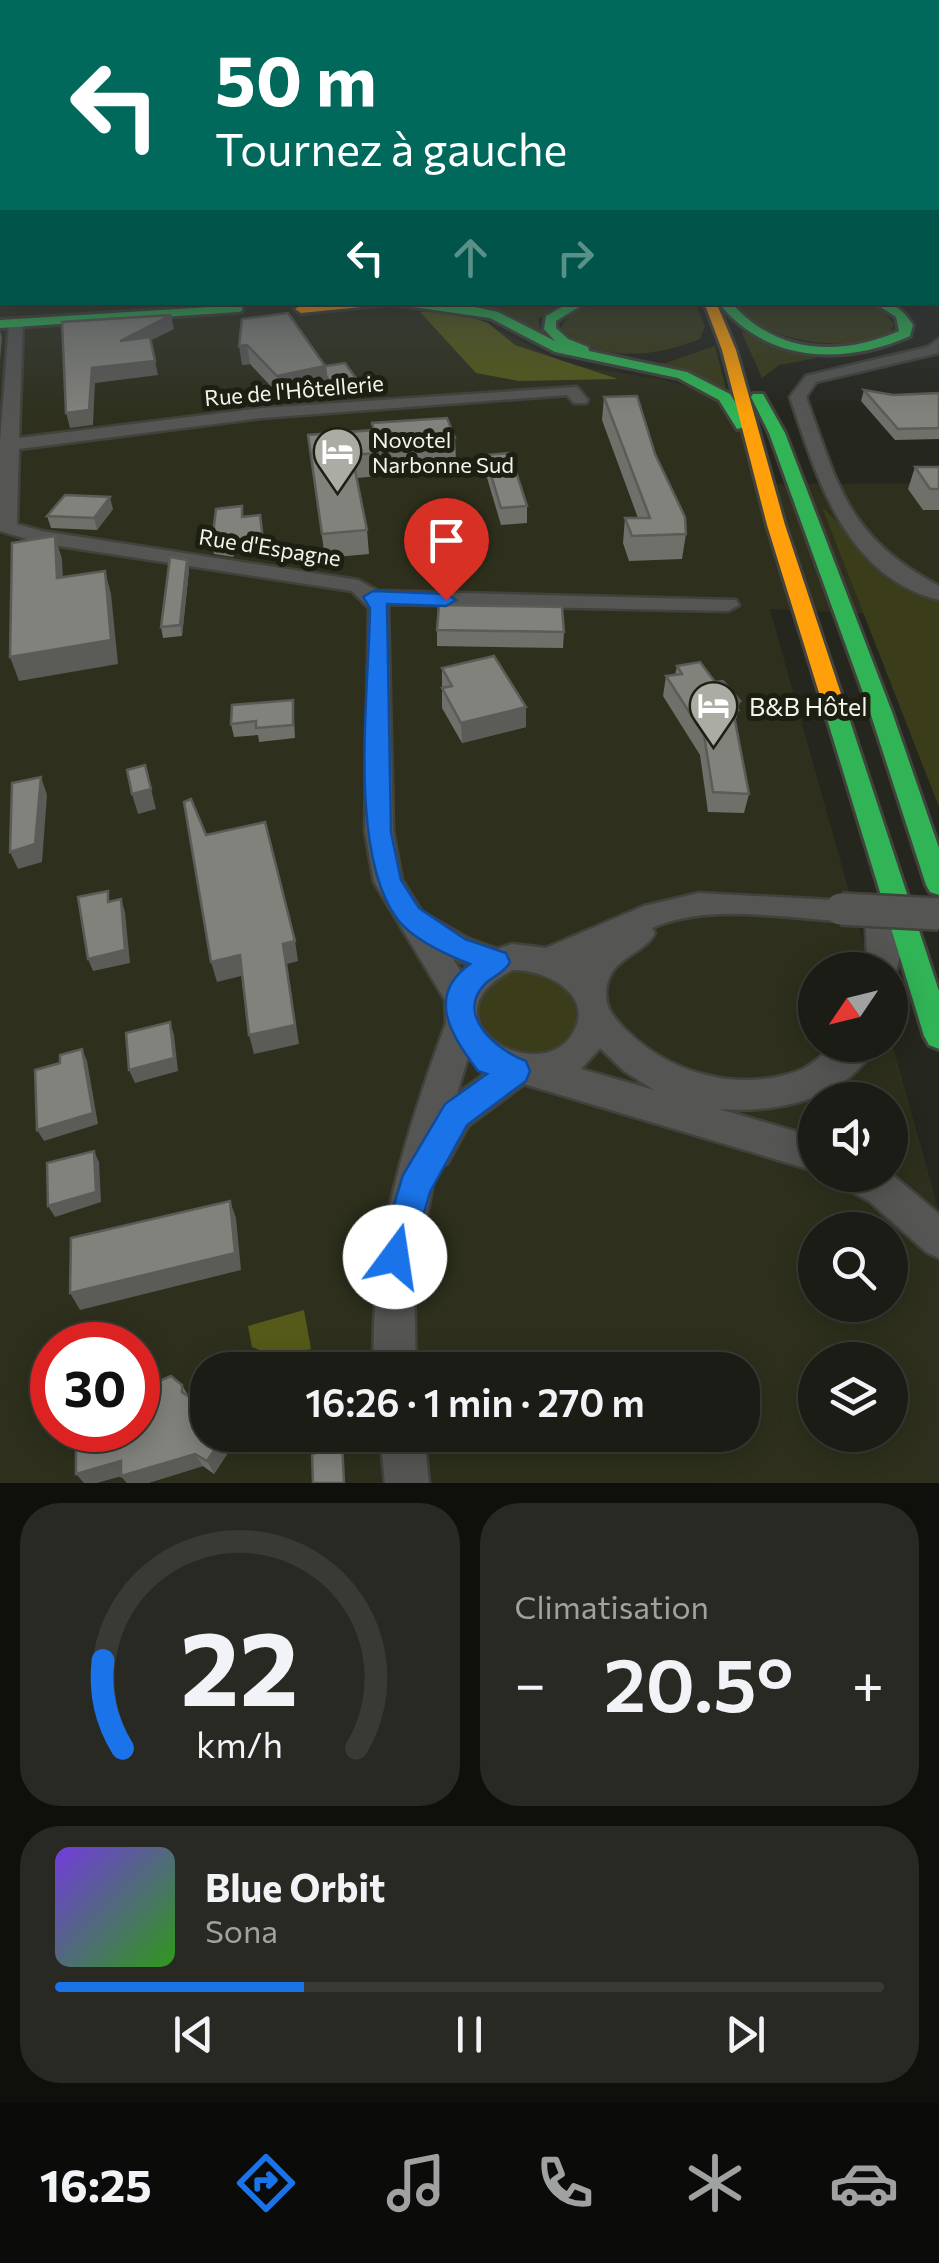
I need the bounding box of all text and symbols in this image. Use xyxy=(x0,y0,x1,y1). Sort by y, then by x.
text: 50 m xyxy=(215,35,377,120)
icon: left xyxy=(50,40,180,170)
text: Tournez à gauche xyxy=(215,120,567,175)
icon: left xyxy=(338,230,393,285)
icon: ahead xyxy=(443,230,498,285)
icon: right xyxy=(548,230,603,285)
street label: Rue de l'Hôtellerie xyxy=(203,369,385,411)
hotel icon: Novotel Narbonne Sud xyxy=(311,426,363,494)
place label: Novotel Narbonne Sud xyxy=(372,426,514,478)
pin xyxy=(404,498,489,601)
icon: arrive xyxy=(419,513,474,568)
street label: Rue d'Espagne xyxy=(197,522,343,572)
hotel icon: B&B Hôtel xyxy=(688,680,740,748)
place label: B&B Hôtel xyxy=(749,691,868,721)
north arrow xyxy=(798,952,908,1062)
map controls xyxy=(798,952,908,1452)
button: sound xyxy=(798,1082,908,1192)
position arrow xyxy=(343,1205,447,1309)
button: search xyxy=(798,1212,908,1322)
speed limit sign: 30 xyxy=(30,1322,160,1452)
button: layers xyxy=(798,1342,908,1452)
text: 16:26 · 1 min · 270 m xyxy=(305,1378,645,1425)
text: Climatisation xyxy=(515,1586,709,1626)
text: 22 xyxy=(181,1600,299,1727)
text: 20.5° xyxy=(604,1636,794,1727)
text: − xyxy=(515,1648,546,1715)
text: + xyxy=(852,1648,884,1715)
text: km/h xyxy=(196,1722,283,1765)
text: Blue Orbit xyxy=(205,1863,385,1910)
text: Sona xyxy=(205,1910,278,1950)
icon: previous xyxy=(166,2007,221,2062)
icon: pause xyxy=(442,2007,497,2062)
icon: next xyxy=(718,2007,773,2062)
icon: directions xyxy=(231,2148,301,2218)
icon: music xyxy=(381,2148,451,2218)
icon: phone xyxy=(530,2148,600,2218)
icon: climate xyxy=(680,2148,750,2218)
icon: car xyxy=(829,2148,899,2218)
text: 16:25 xyxy=(40,2156,152,2211)

